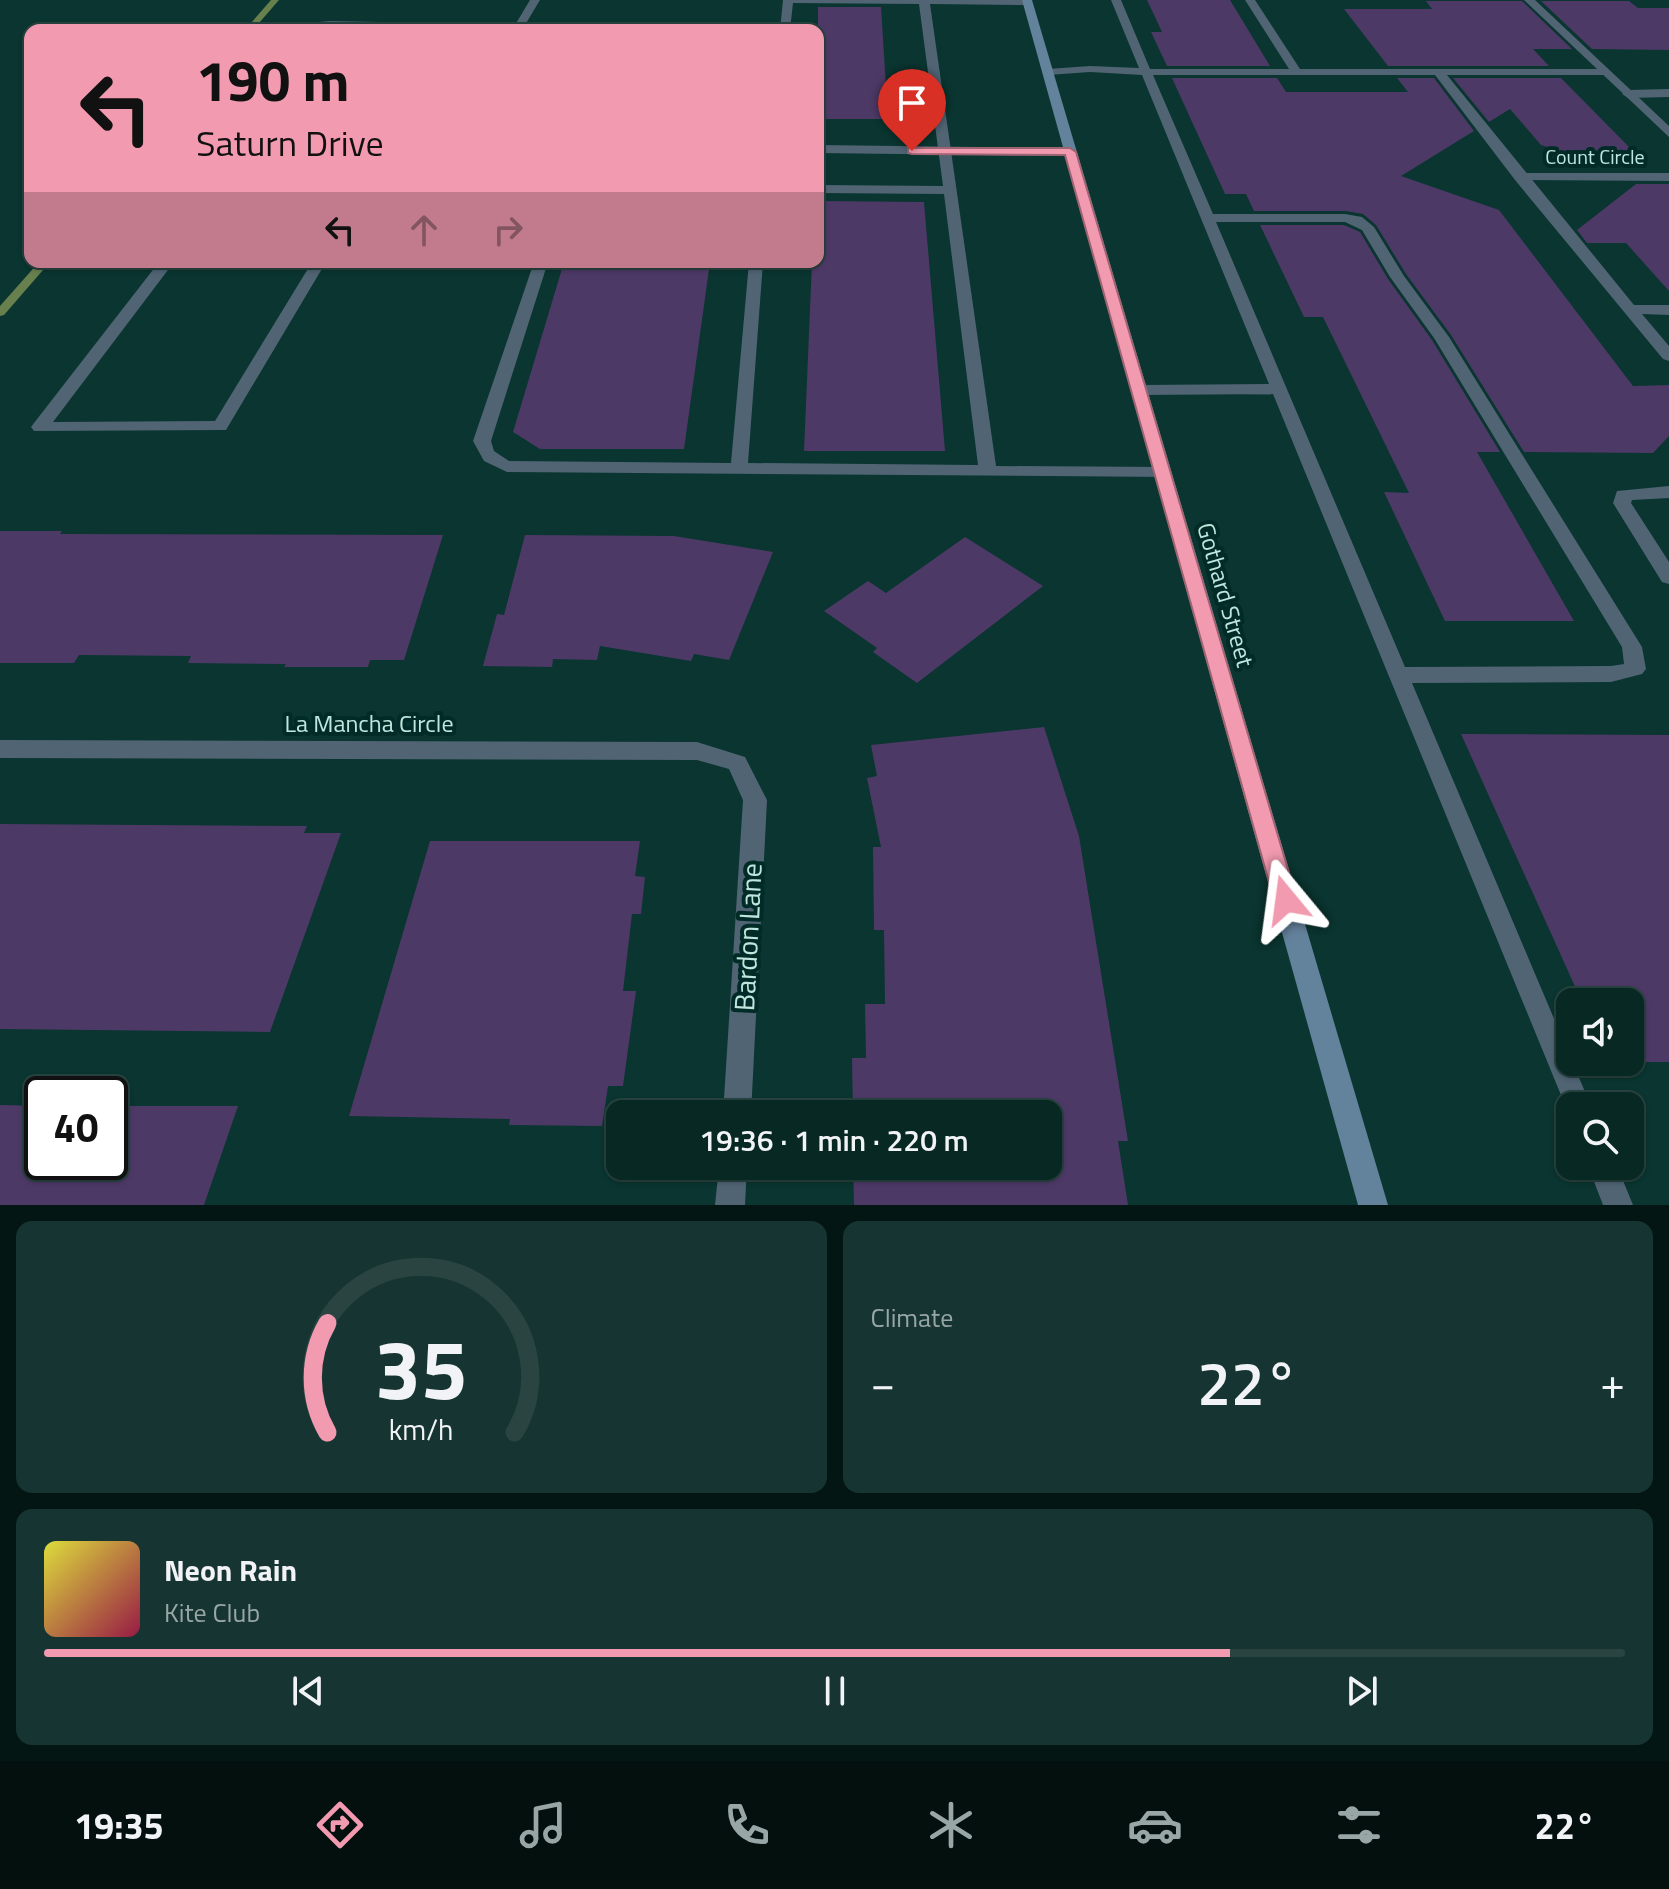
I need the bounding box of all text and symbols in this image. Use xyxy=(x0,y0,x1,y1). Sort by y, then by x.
text: 190 m xyxy=(196,38,349,123)
icon: left xyxy=(64,56,168,160)
pin xyxy=(878,69,946,151)
icon: arrive xyxy=(890,81,934,125)
text: Saturn Drive xyxy=(196,115,384,170)
street label: Count Circle xyxy=(1545,141,1645,172)
icon: left xyxy=(318,208,362,252)
icon: ahead xyxy=(402,208,446,252)
icon: right xyxy=(486,208,530,252)
street label: Gothard Street xyxy=(1188,518,1264,672)
street label: La Mancha Circle xyxy=(284,705,454,741)
position arrow xyxy=(1244,858,1328,942)
street label: Bardon Lane xyxy=(722,862,773,1012)
map controls xyxy=(1556,988,1644,1180)
button: sound xyxy=(1556,988,1644,1076)
speed limit sign: 40 xyxy=(24,1076,128,1180)
button: search xyxy=(1556,1092,1644,1180)
text: 19:36 · 1 min · 220 m xyxy=(699,1117,969,1163)
text: Climate xyxy=(871,1298,953,1337)
text: 35 xyxy=(375,1305,468,1431)
text: 22° xyxy=(1197,1337,1298,1428)
text: − xyxy=(871,1349,895,1416)
text: + xyxy=(1600,1349,1625,1416)
text: km/h xyxy=(389,1408,454,1451)
text: Neon Rain xyxy=(164,1547,297,1593)
text: Kite Club xyxy=(164,1593,260,1632)
icon: previous xyxy=(286,1669,330,1713)
icon: pause xyxy=(813,1669,857,1713)
icon: next xyxy=(1340,1669,1384,1713)
icon: directions xyxy=(312,1797,368,1853)
icon: music xyxy=(515,1797,571,1853)
icon: phone xyxy=(719,1797,775,1853)
icon: climate xyxy=(923,1797,979,1853)
icon: car xyxy=(1127,1797,1183,1853)
icon: filters xyxy=(1331,1797,1387,1853)
text: 19:35 xyxy=(74,1798,164,1853)
text: 22° xyxy=(1535,1798,1595,1853)

